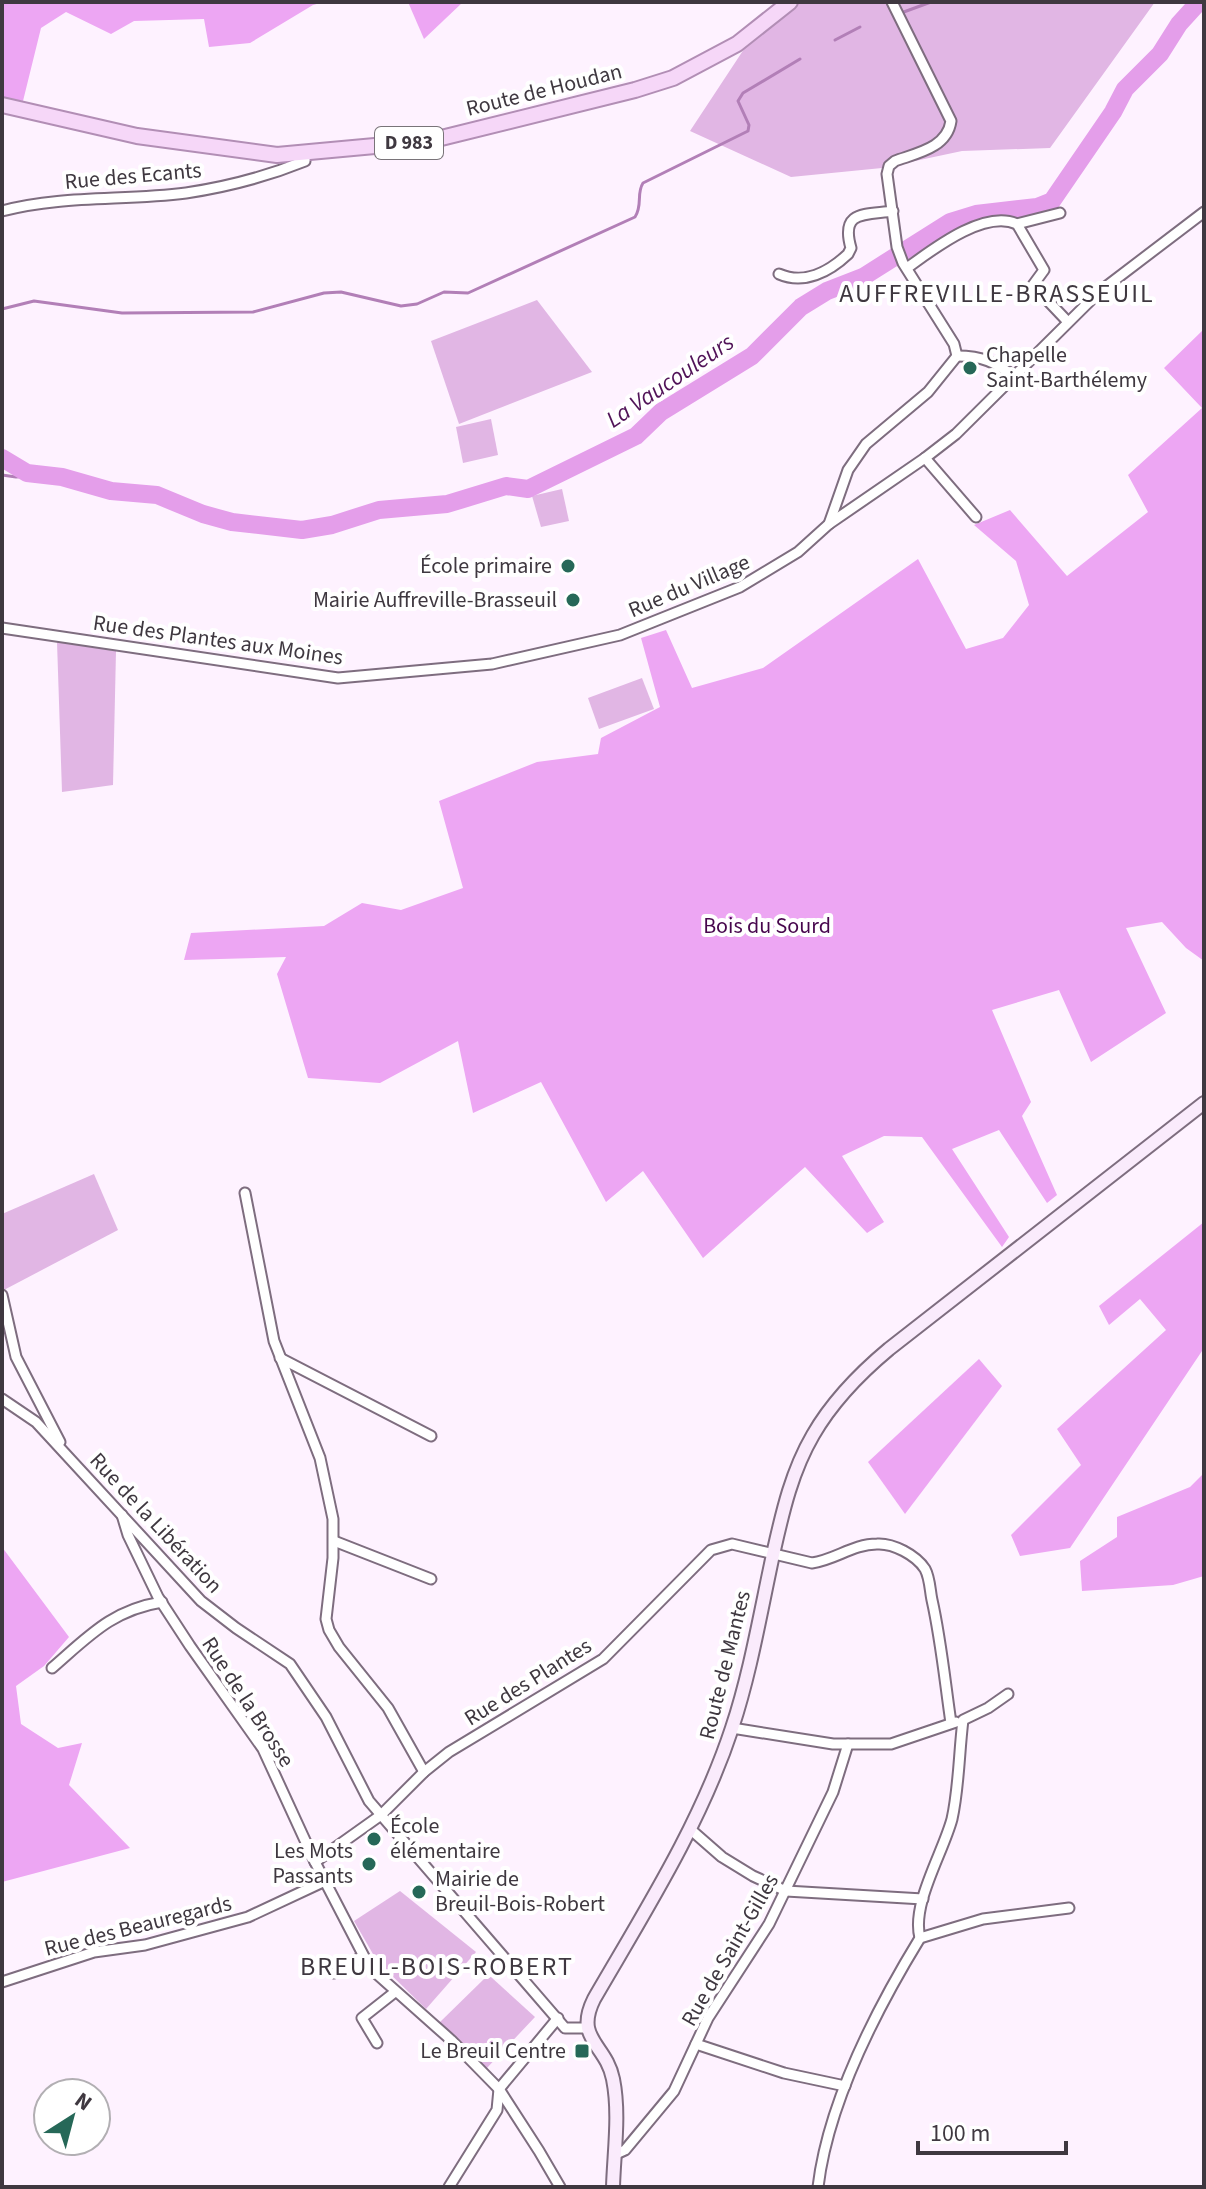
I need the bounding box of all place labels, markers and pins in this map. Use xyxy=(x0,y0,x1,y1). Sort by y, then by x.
place label: Chapelle Saint-Barthélemy xyxy=(986,339,1148,396)
marker: Chapelle Saint-Barthélemy xyxy=(961,359,979,377)
place label: École primaire xyxy=(420,550,552,582)
marker: École primaire xyxy=(559,557,577,575)
place label: Mairie Auffreville-Brasseuil xyxy=(313,584,557,616)
marker: Mairie Auffreville-Brasseuil xyxy=(564,591,582,609)
place label: École élémentaire xyxy=(390,1810,501,1867)
marker: École élémentaire xyxy=(365,1830,383,1848)
place label: Les Mots Passants xyxy=(272,1835,353,1892)
marker: Les Mots Passants xyxy=(360,1855,378,1873)
place label: Mairie de Breuil-Bois-Robert xyxy=(435,1863,606,1920)
marker: Mairie de Breuil-Bois-Robert xyxy=(410,1883,428,1901)
place label: Le Breuil Centre xyxy=(420,2035,566,2067)
marker: Le Breuil Centre xyxy=(573,2042,591,2060)

